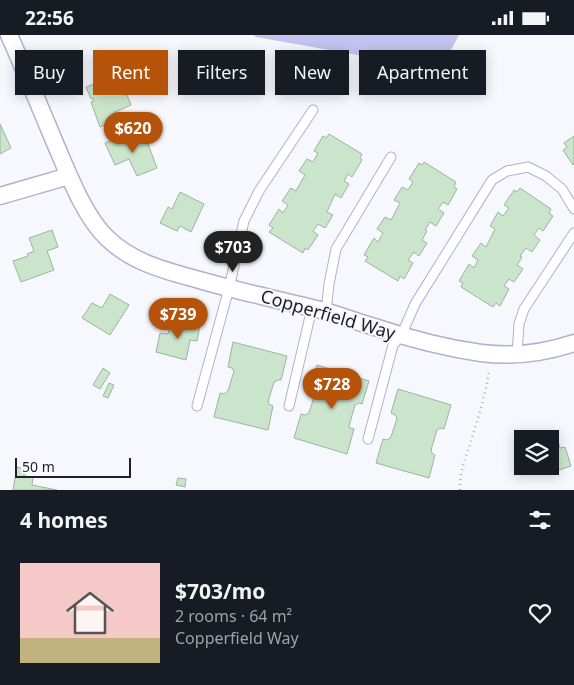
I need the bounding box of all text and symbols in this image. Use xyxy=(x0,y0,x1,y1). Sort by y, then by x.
text: 22:56 xyxy=(25,5,74,31)
chip: Buy xyxy=(15,50,83,95)
chip: Rent xyxy=(93,50,168,95)
chip: Filters xyxy=(178,50,265,95)
chip: New xyxy=(275,50,349,95)
chip: Apartment xyxy=(359,50,486,95)
pin: $620 xyxy=(103,111,163,154)
text: $620 xyxy=(115,117,151,139)
pin: $703 xyxy=(203,231,263,273)
text: $703 xyxy=(215,236,251,258)
street label: Copperfield Way xyxy=(258,283,399,345)
pin: $739 xyxy=(148,297,208,340)
text: $739 xyxy=(160,303,196,325)
pin: $728 xyxy=(302,367,362,410)
text: $728 xyxy=(314,373,350,395)
map controls xyxy=(514,430,559,475)
button: layers xyxy=(514,430,559,475)
scale bar xyxy=(15,455,131,478)
text: 50 m xyxy=(22,457,55,476)
text: 4 homes xyxy=(20,506,108,534)
icon: filters xyxy=(526,506,554,534)
text: $703/mo xyxy=(175,577,265,605)
icon: home xyxy=(60,583,120,643)
icon: heart xyxy=(526,599,554,627)
text: 2 rooms · 64 m² xyxy=(175,605,292,627)
text: Copperfield Way xyxy=(175,627,299,649)

